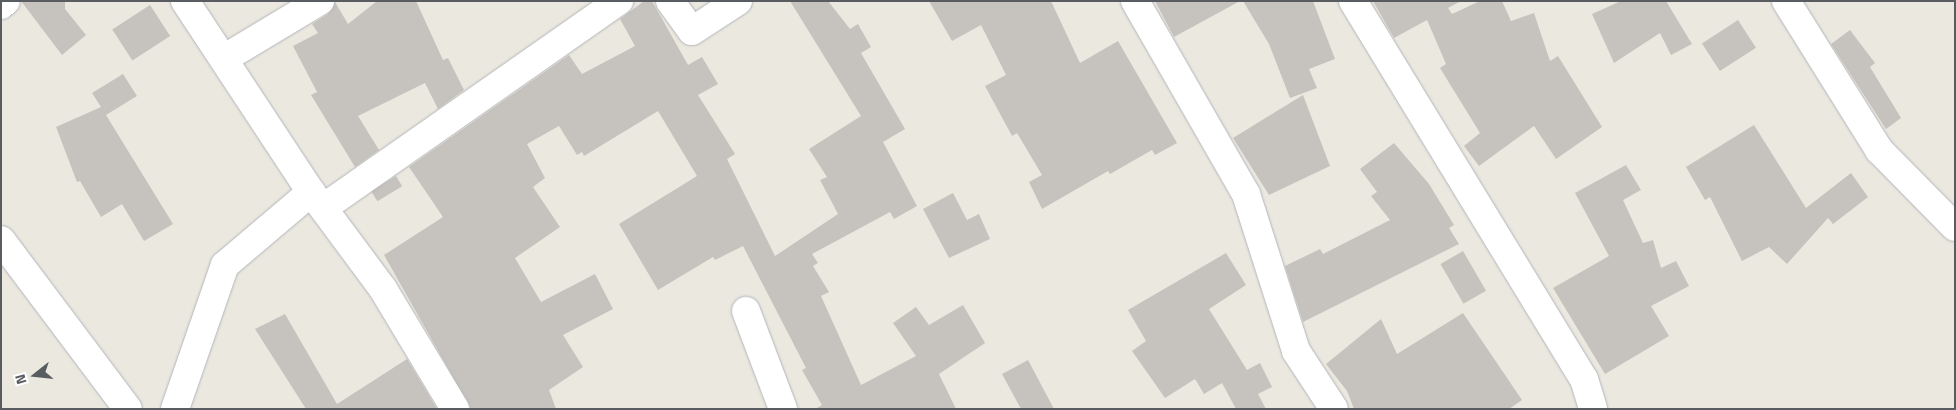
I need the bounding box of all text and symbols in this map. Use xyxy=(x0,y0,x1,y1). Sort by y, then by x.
north arrow xyxy=(10,350,60,400)
text: N xyxy=(9,372,32,387)

